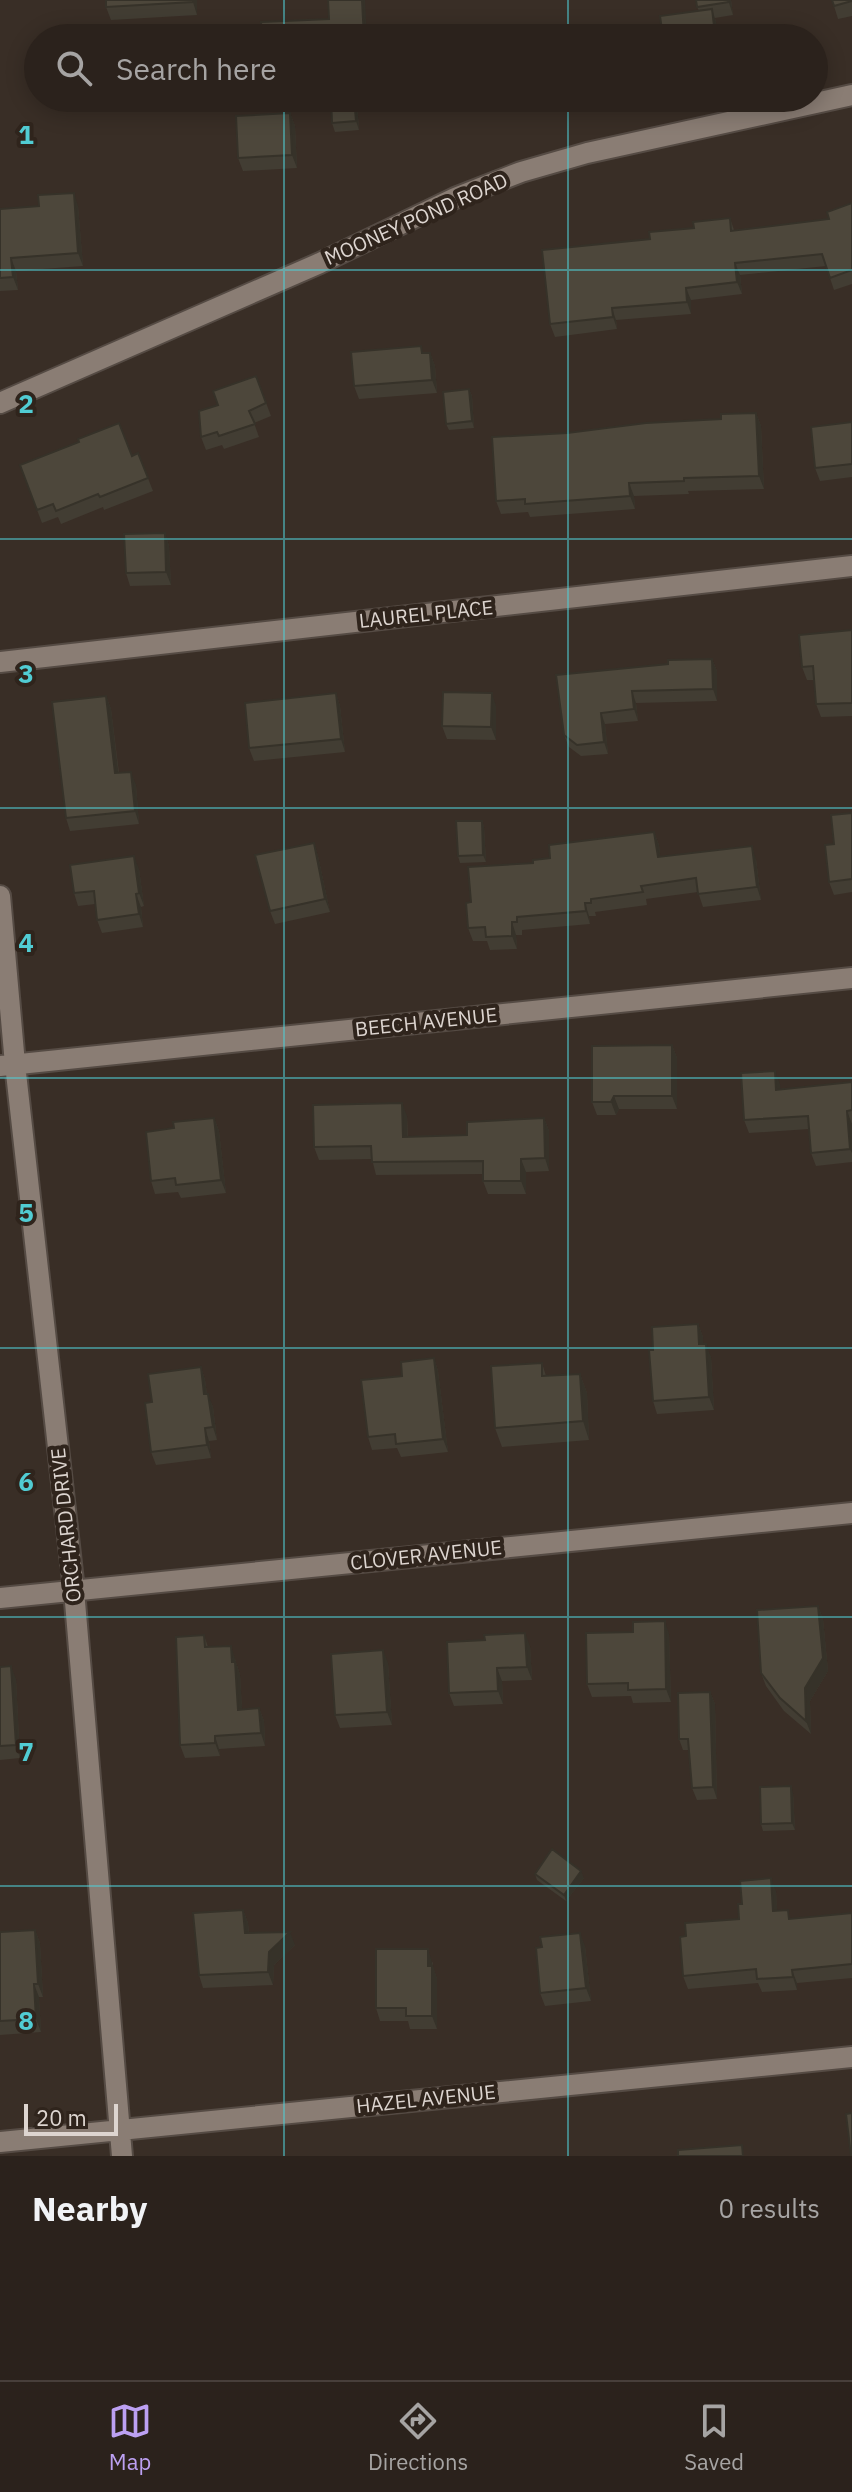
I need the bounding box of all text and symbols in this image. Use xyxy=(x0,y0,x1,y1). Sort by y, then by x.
search box xyxy=(24,24,828,112)
icon: search xyxy=(52,46,96,90)
text: Search here xyxy=(116,49,277,88)
text: 1 xyxy=(18,117,34,151)
street label: MOONEY POND ROAD xyxy=(320,166,512,271)
text: 2 xyxy=(18,386,34,420)
street label: LAUREL PLACE xyxy=(357,593,494,634)
text: 3 xyxy=(18,656,34,690)
text: 4 xyxy=(18,925,34,959)
street label: BEECH AVENUE xyxy=(353,1001,498,1042)
text: 5 xyxy=(18,1195,34,1229)
street label: ORCHARD DRIVE xyxy=(44,1446,87,1604)
text: 6 xyxy=(18,1464,34,1498)
street label: CLOVER AVENUE xyxy=(349,1533,503,1576)
text: 7 xyxy=(18,1734,34,1768)
text: 8 xyxy=(18,2003,34,2037)
street label: HAZEL AVENUE xyxy=(355,2078,497,2119)
scale bar xyxy=(24,2100,118,2136)
text: 20 m xyxy=(36,2103,87,2132)
text: Nearby xyxy=(32,2186,147,2230)
text: 0 results xyxy=(718,2191,820,2225)
tab: Map xyxy=(108,2399,152,2476)
tab: Directions xyxy=(368,2399,468,2476)
tab: Saved xyxy=(684,2399,744,2476)

